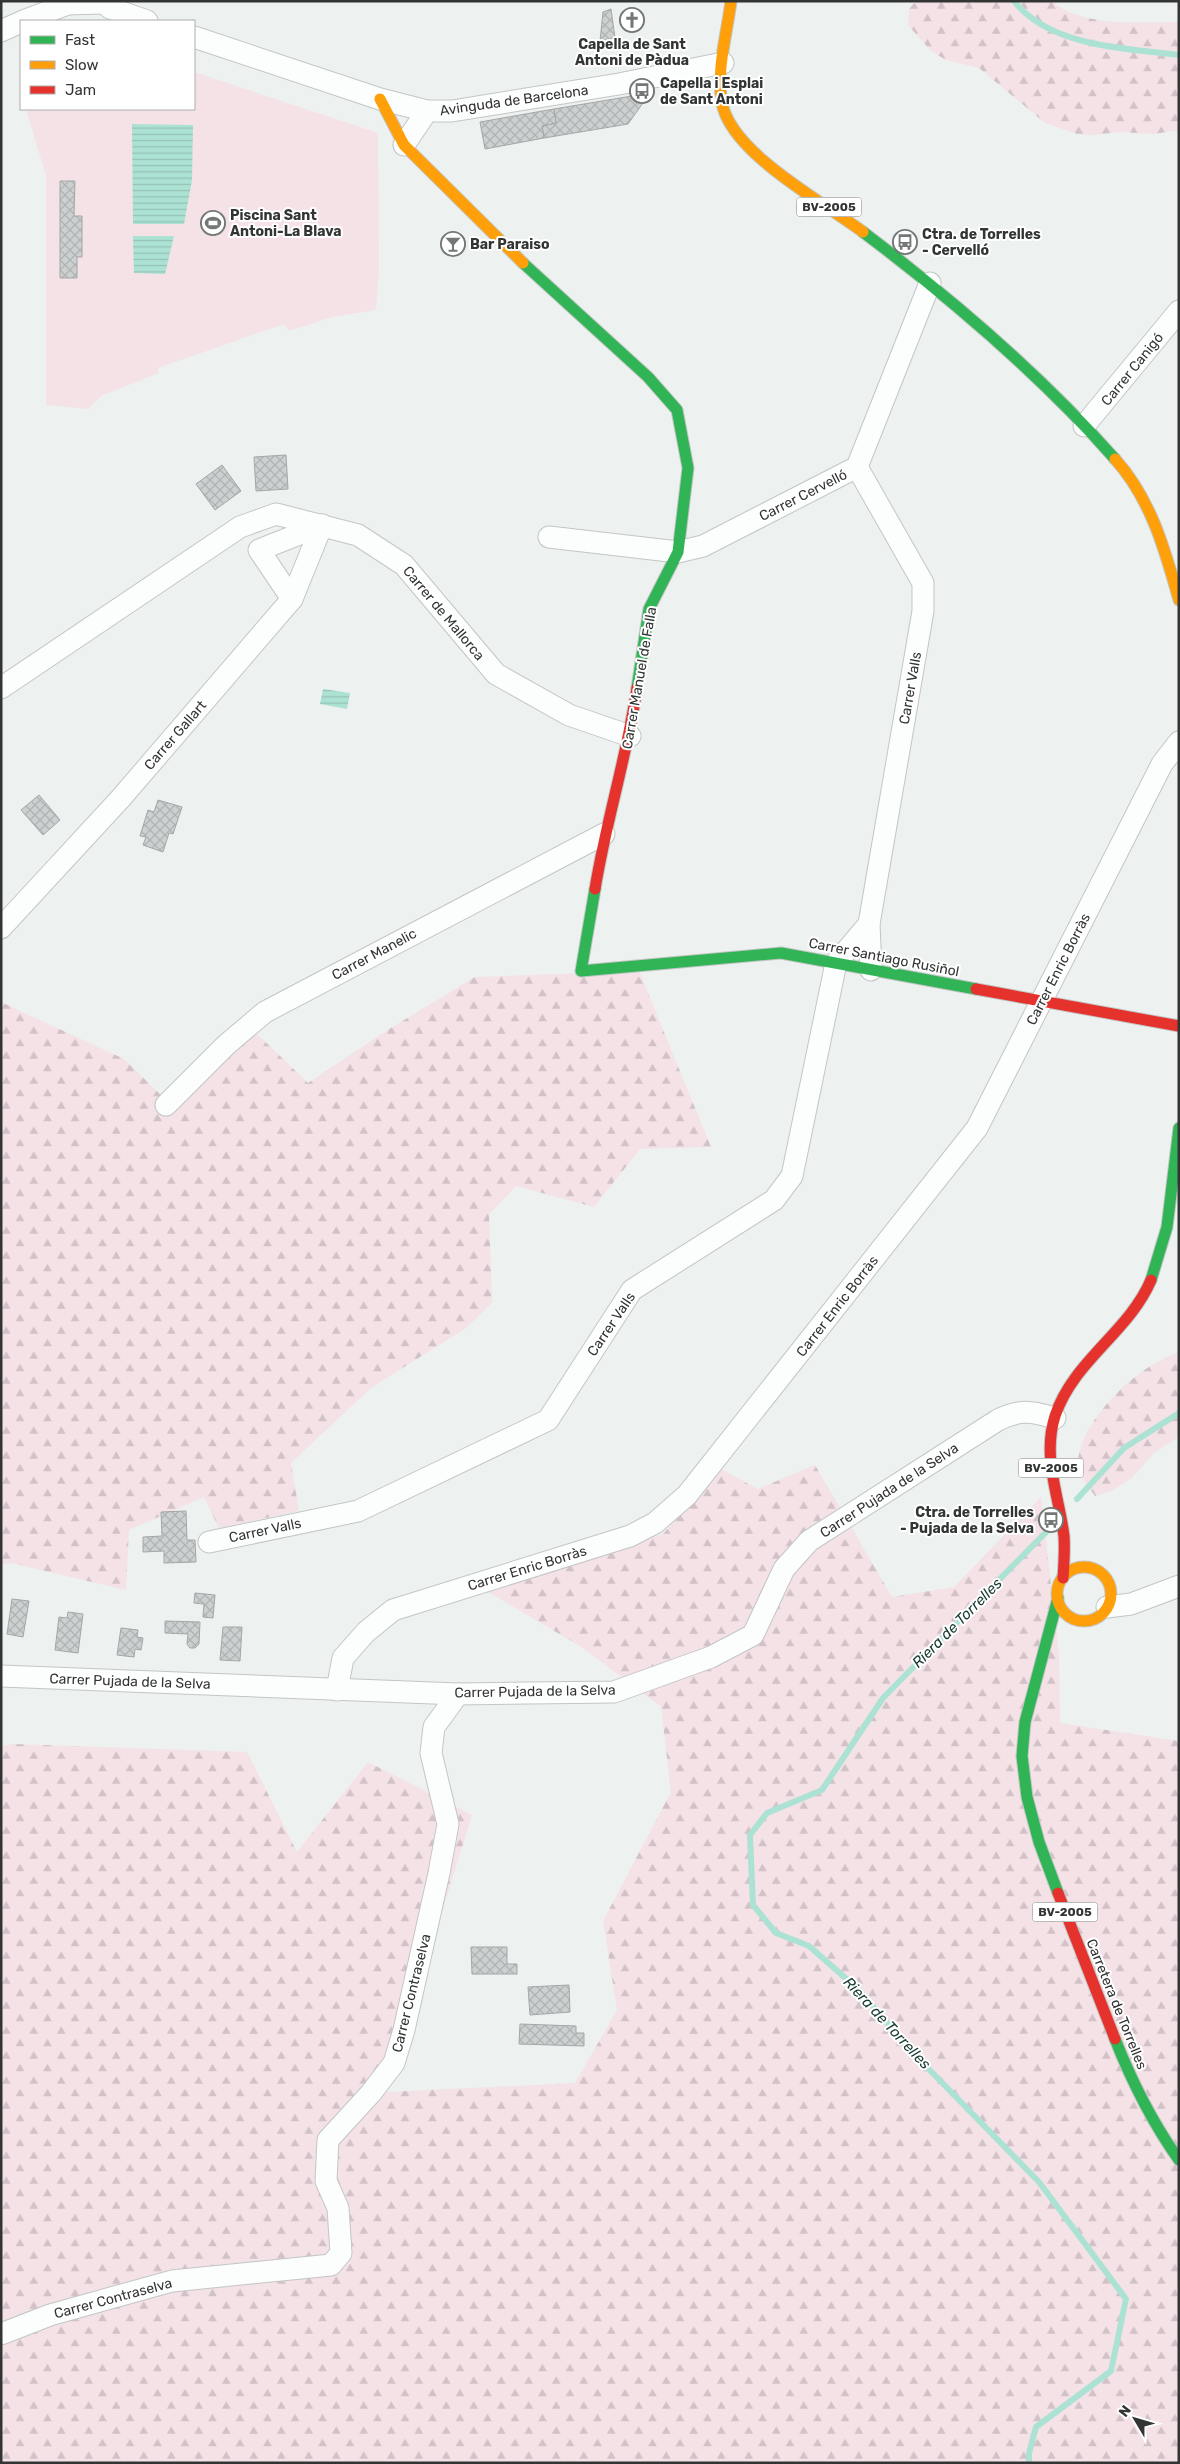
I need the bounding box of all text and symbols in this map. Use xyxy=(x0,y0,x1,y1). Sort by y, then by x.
church icon: Capella de Sant Antoni de Pàdua xyxy=(619,7,645,33)
legend xyxy=(20,20,195,110)
text: Fast xyxy=(65,31,95,49)
place label: Capella de Sant Antoni de Pàdua xyxy=(575,36,689,69)
text: Slow xyxy=(65,56,98,74)
place label: Capella i Esplai de Sant Antoni xyxy=(660,75,763,108)
bus stop icon: Capella i Esplai de Sant Antoni xyxy=(629,78,655,104)
text: Jam xyxy=(65,81,96,99)
street label: Avinguda de Barcelona xyxy=(439,82,589,119)
road number: BV-2005 xyxy=(796,198,862,216)
place label: Piscina Sant Antoni-La Blava xyxy=(230,207,341,240)
sports icon: Piscina Sant Antoni-La Blava xyxy=(200,210,226,236)
place label: Ctra. de Torrelles - Cervelló xyxy=(922,226,1041,259)
bus stop icon: Ctra. de Torrelles - Cervelló xyxy=(892,229,918,255)
bar icon: Bar Paraiso xyxy=(440,231,466,257)
place label: Bar Paraiso xyxy=(470,236,550,253)
street label: Carrer Canigó xyxy=(1098,329,1167,409)
street label: Carrer Cervelló xyxy=(756,466,850,525)
street label: Carrer de Mallorca xyxy=(399,563,488,664)
street label: Carrer Manuel de Falla xyxy=(619,606,660,750)
street label: Carrer Valls xyxy=(896,650,925,726)
street label: Carrer Gallart xyxy=(141,697,210,774)
street label: Carrer Enric Borràs xyxy=(1023,910,1094,1028)
street label: Carrer Manelic xyxy=(329,925,420,984)
street label: Carrer Santiago Rusiñol xyxy=(807,935,961,980)
street label: Carrer Enric Borràs xyxy=(793,1252,882,1360)
street label: Carrer Valls xyxy=(584,1289,639,1359)
street label: Carrer Pujada de la Selva xyxy=(817,1439,962,1541)
road number: BV-2005 xyxy=(1018,1459,1084,1478)
place label: Ctra. de Torrelles - Pujada de la Selva xyxy=(900,1504,1034,1537)
bus stop icon: Ctra. de Torrelles - Pujada de la Selva xyxy=(1038,1507,1064,1533)
street label: Carrer Valls xyxy=(227,1515,303,1546)
street label: Carrer Enric Borràs xyxy=(466,1542,589,1595)
water label: Riera de Torrelles xyxy=(908,1574,1006,1672)
street label: Carrer Pujada de la Selva xyxy=(49,1670,211,1693)
street label: Carrer Pujada de la Selva xyxy=(454,1682,616,1701)
road number: BV-2005 xyxy=(1032,1902,1098,1921)
street label: Carrer Contraselva xyxy=(389,1932,434,2054)
street label: Carretera de Torrelles xyxy=(1083,1936,1150,2072)
water label: Riera de Torrelles xyxy=(840,1973,935,2073)
street label: Carrer Contraselva xyxy=(52,2275,174,2322)
north arrow xyxy=(1110,2394,1160,2444)
text: N xyxy=(1115,2402,1135,2421)

